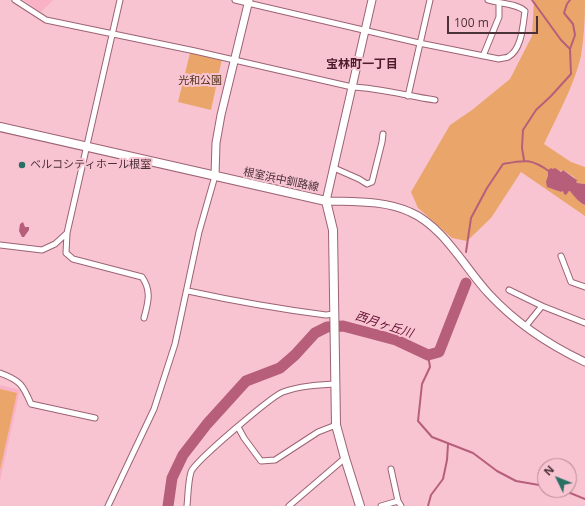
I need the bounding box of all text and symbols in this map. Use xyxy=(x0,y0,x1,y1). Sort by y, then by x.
scale bar xyxy=(449,8,540,34)
text: 100 m xyxy=(454,14,489,31)
district label: 宝林町一丁目 xyxy=(326,58,398,72)
park label: 光和公園 xyxy=(178,74,222,88)
place label: ベルコシティホール根室 xyxy=(30,158,151,172)
marker: ベルコシティホール根室 xyxy=(17,160,27,170)
street label: 根室浜中釧路線 xyxy=(242,166,320,194)
water label: 西月ヶ丘川 xyxy=(353,309,415,341)
north arrow xyxy=(537,458,577,498)
text: N xyxy=(540,462,557,479)

